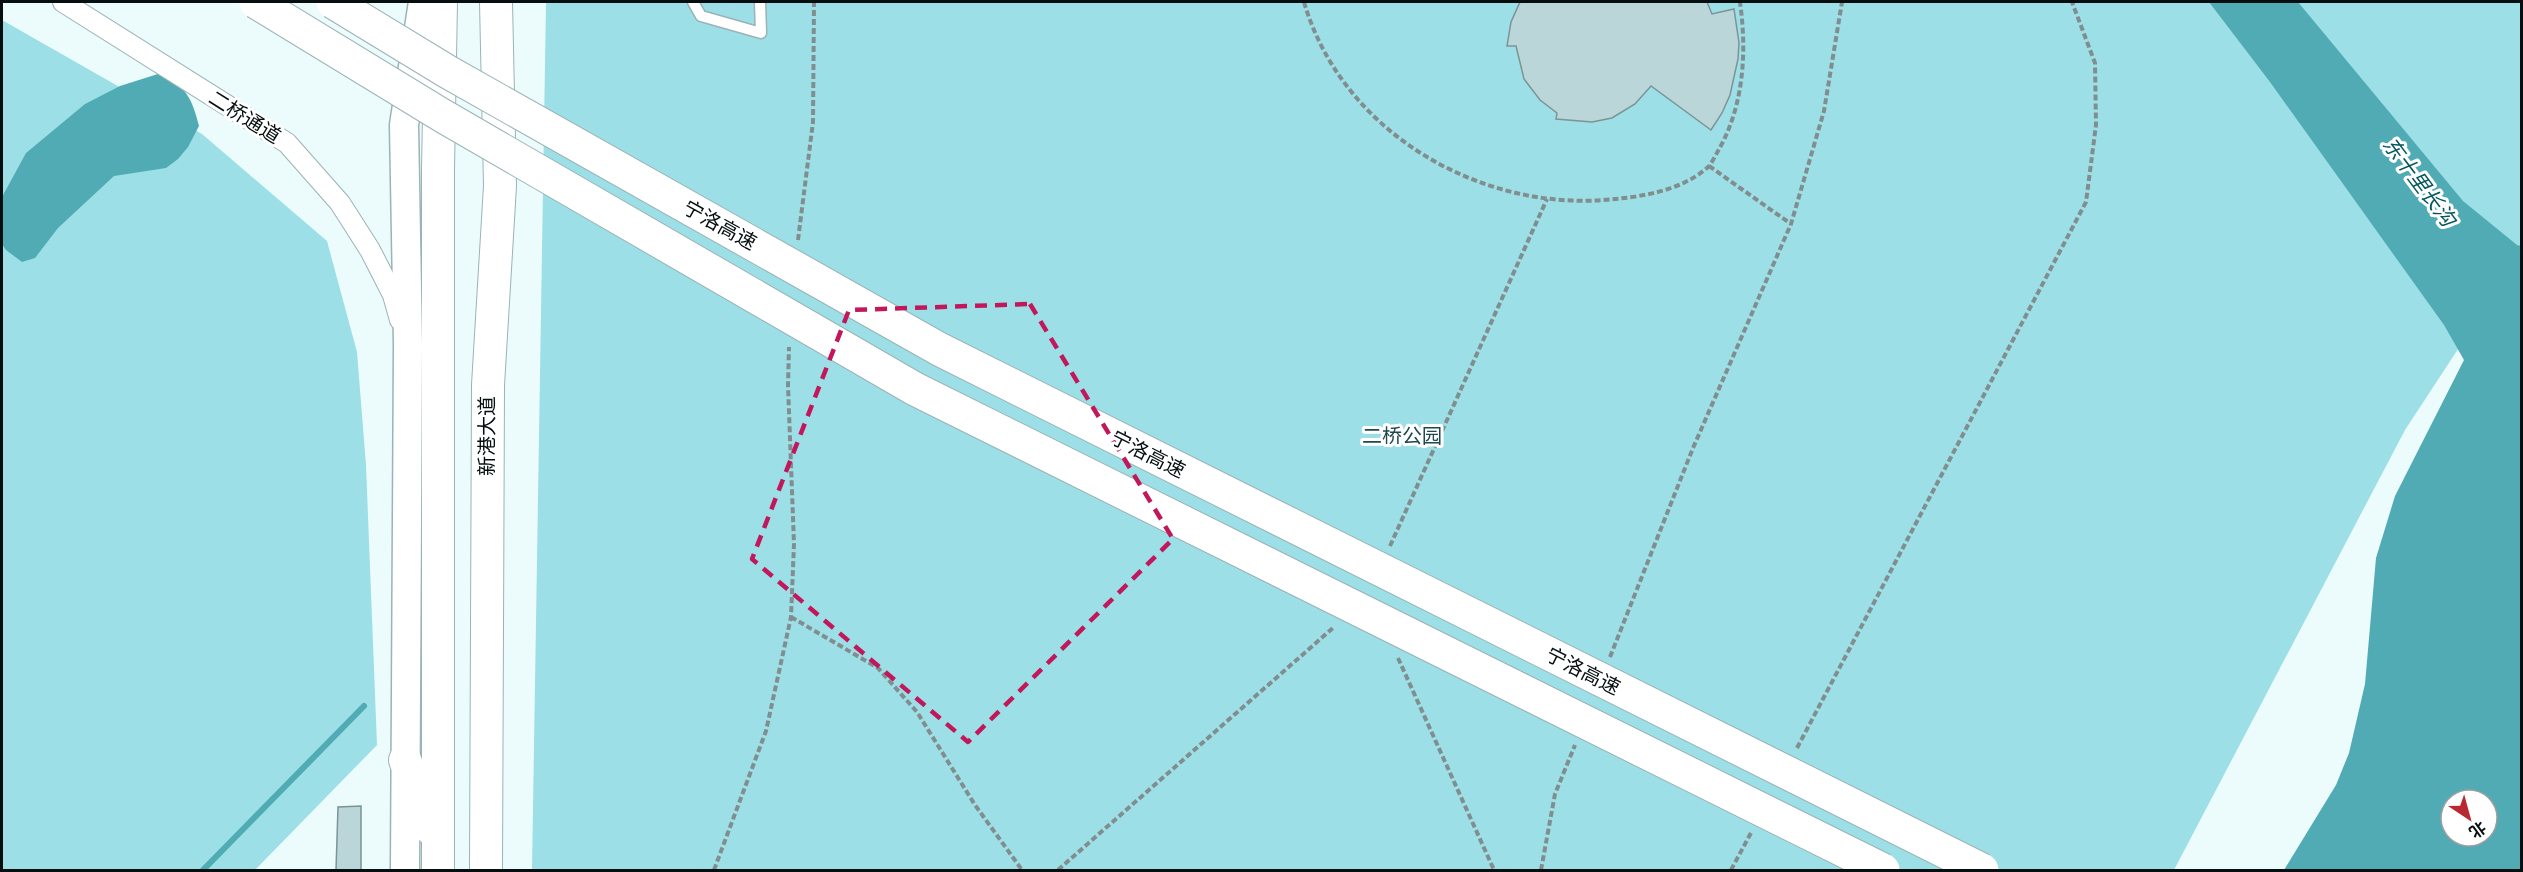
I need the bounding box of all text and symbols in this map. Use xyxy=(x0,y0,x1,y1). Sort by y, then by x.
street label: 二桥通道 xyxy=(205,86,285,148)
water label: 东十里长沟 xyxy=(2377,132,2462,233)
street label: 宁洛高速 xyxy=(679,195,761,255)
street label: 新港大道 xyxy=(475,396,499,476)
park label: 二桥公园 xyxy=(1362,424,1442,448)
street label: 宁洛高速 xyxy=(1107,425,1189,483)
street label: 宁洛高速 xyxy=(1542,642,1624,700)
north arrow xyxy=(2439,788,2499,848)
text: 北 xyxy=(2465,817,2490,842)

